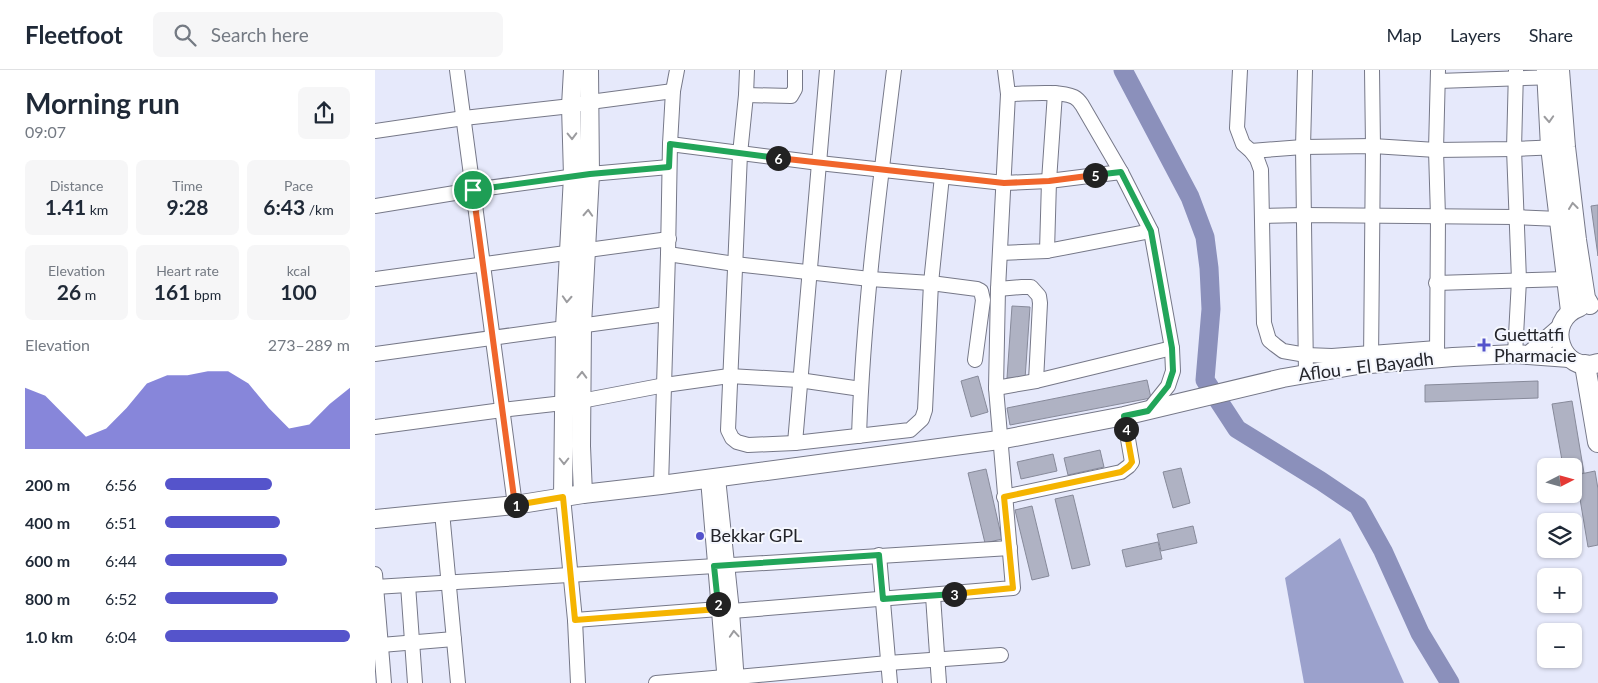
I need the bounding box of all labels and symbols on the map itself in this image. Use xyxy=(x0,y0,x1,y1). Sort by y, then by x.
one-way arrow xyxy=(1543,115,1554,123)
one-way arrow xyxy=(567,132,577,140)
pin: 6 xyxy=(765,146,791,170)
pin: 5 xyxy=(1083,162,1107,188)
pin xyxy=(452,169,494,211)
one-way arrow xyxy=(1568,202,1579,210)
one-way arrow xyxy=(582,208,593,216)
one-way arrow xyxy=(562,295,573,303)
place label: Guettatfi Pharmacie xyxy=(1494,323,1576,366)
marker: Guettatfi Pharmacie xyxy=(1478,339,1490,351)
street label: Aflou - El Bayadh xyxy=(1297,347,1435,385)
one-way arrow xyxy=(576,371,587,379)
pin: 4 xyxy=(1113,416,1139,442)
one-way arrow xyxy=(559,458,569,465)
north arrow xyxy=(1537,458,1583,502)
pin: 1 xyxy=(503,492,529,518)
place label: Bekkar GPL xyxy=(710,524,802,546)
marker: Bekkar GPL xyxy=(694,530,706,542)
pin: 3 xyxy=(941,582,967,606)
pin: 2 xyxy=(705,592,731,616)
one-way arrow xyxy=(728,630,739,638)

